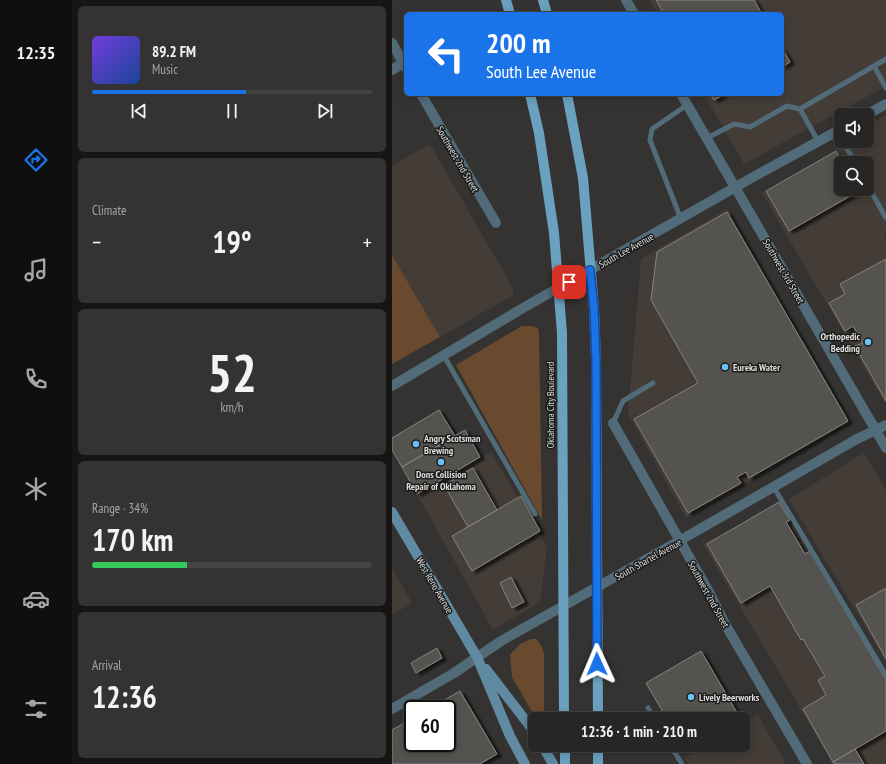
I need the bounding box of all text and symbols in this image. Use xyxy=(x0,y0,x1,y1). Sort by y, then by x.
text: 200 m xyxy=(486,24,550,61)
icon: left xyxy=(420,28,472,80)
text: 12:35 xyxy=(17,41,55,64)
text: 89.2 FM xyxy=(152,42,196,61)
text: South Lee Avenue xyxy=(486,60,596,83)
text: Music xyxy=(152,61,178,78)
icon: previous xyxy=(128,100,150,122)
icon: pause xyxy=(221,100,243,122)
icon: next xyxy=(314,100,336,122)
map controls xyxy=(834,108,874,196)
button: sound xyxy=(834,108,874,148)
street label: Southwest 2nd Street xyxy=(433,124,482,195)
icon: directions xyxy=(22,146,50,174)
button: search xyxy=(834,156,874,196)
text: Climate xyxy=(92,202,126,219)
text: 19° xyxy=(212,222,252,261)
text: − xyxy=(92,228,101,256)
text: + xyxy=(363,228,372,256)
street label: South Lee Avenue xyxy=(596,230,656,271)
street label: Southwest 3rd Street xyxy=(760,237,807,306)
icon: music xyxy=(22,256,50,284)
pin xyxy=(552,265,586,299)
icon: arrive xyxy=(558,271,580,293)
place label: Orthopedic Bedding xyxy=(820,330,861,355)
marker: Orthopedic Bedding xyxy=(863,337,873,347)
text: 52 xyxy=(207,339,257,406)
place label: Eureka Water xyxy=(733,361,780,374)
street label: Oklahoma City Boulevard xyxy=(544,362,557,448)
marker: Eureka Water xyxy=(720,362,730,372)
icon: phone xyxy=(22,365,50,393)
text: km/h xyxy=(220,399,244,416)
place label: Angry Scotsman Brewing xyxy=(423,432,481,457)
marker: Angry Scotsman Brewing xyxy=(411,439,421,449)
marker: Dons Collision Repair of Oklahoma xyxy=(436,457,446,467)
place label: Dons Collision Repair of Oklahoma xyxy=(406,468,476,493)
icon: climate xyxy=(22,475,50,503)
text: Range · 34% xyxy=(92,500,148,517)
text: 170 km xyxy=(92,520,173,559)
street label: South Shartel Avenue xyxy=(613,536,684,583)
street label: West Reno Avenue xyxy=(413,555,456,616)
street label: Southwest 2nd Street xyxy=(685,559,732,630)
icon: car xyxy=(22,585,50,613)
position arrow xyxy=(576,643,618,685)
text: Arrival xyxy=(92,657,121,674)
text: 12:36 xyxy=(92,677,157,716)
place label: Lively Beerworks xyxy=(699,691,760,704)
marker: Lively Beerworks xyxy=(686,692,696,702)
icon: filters xyxy=(22,695,50,723)
speed limit sign: 60 xyxy=(404,700,456,752)
text: 12:36 · 1 min · 210 m xyxy=(581,722,697,741)

